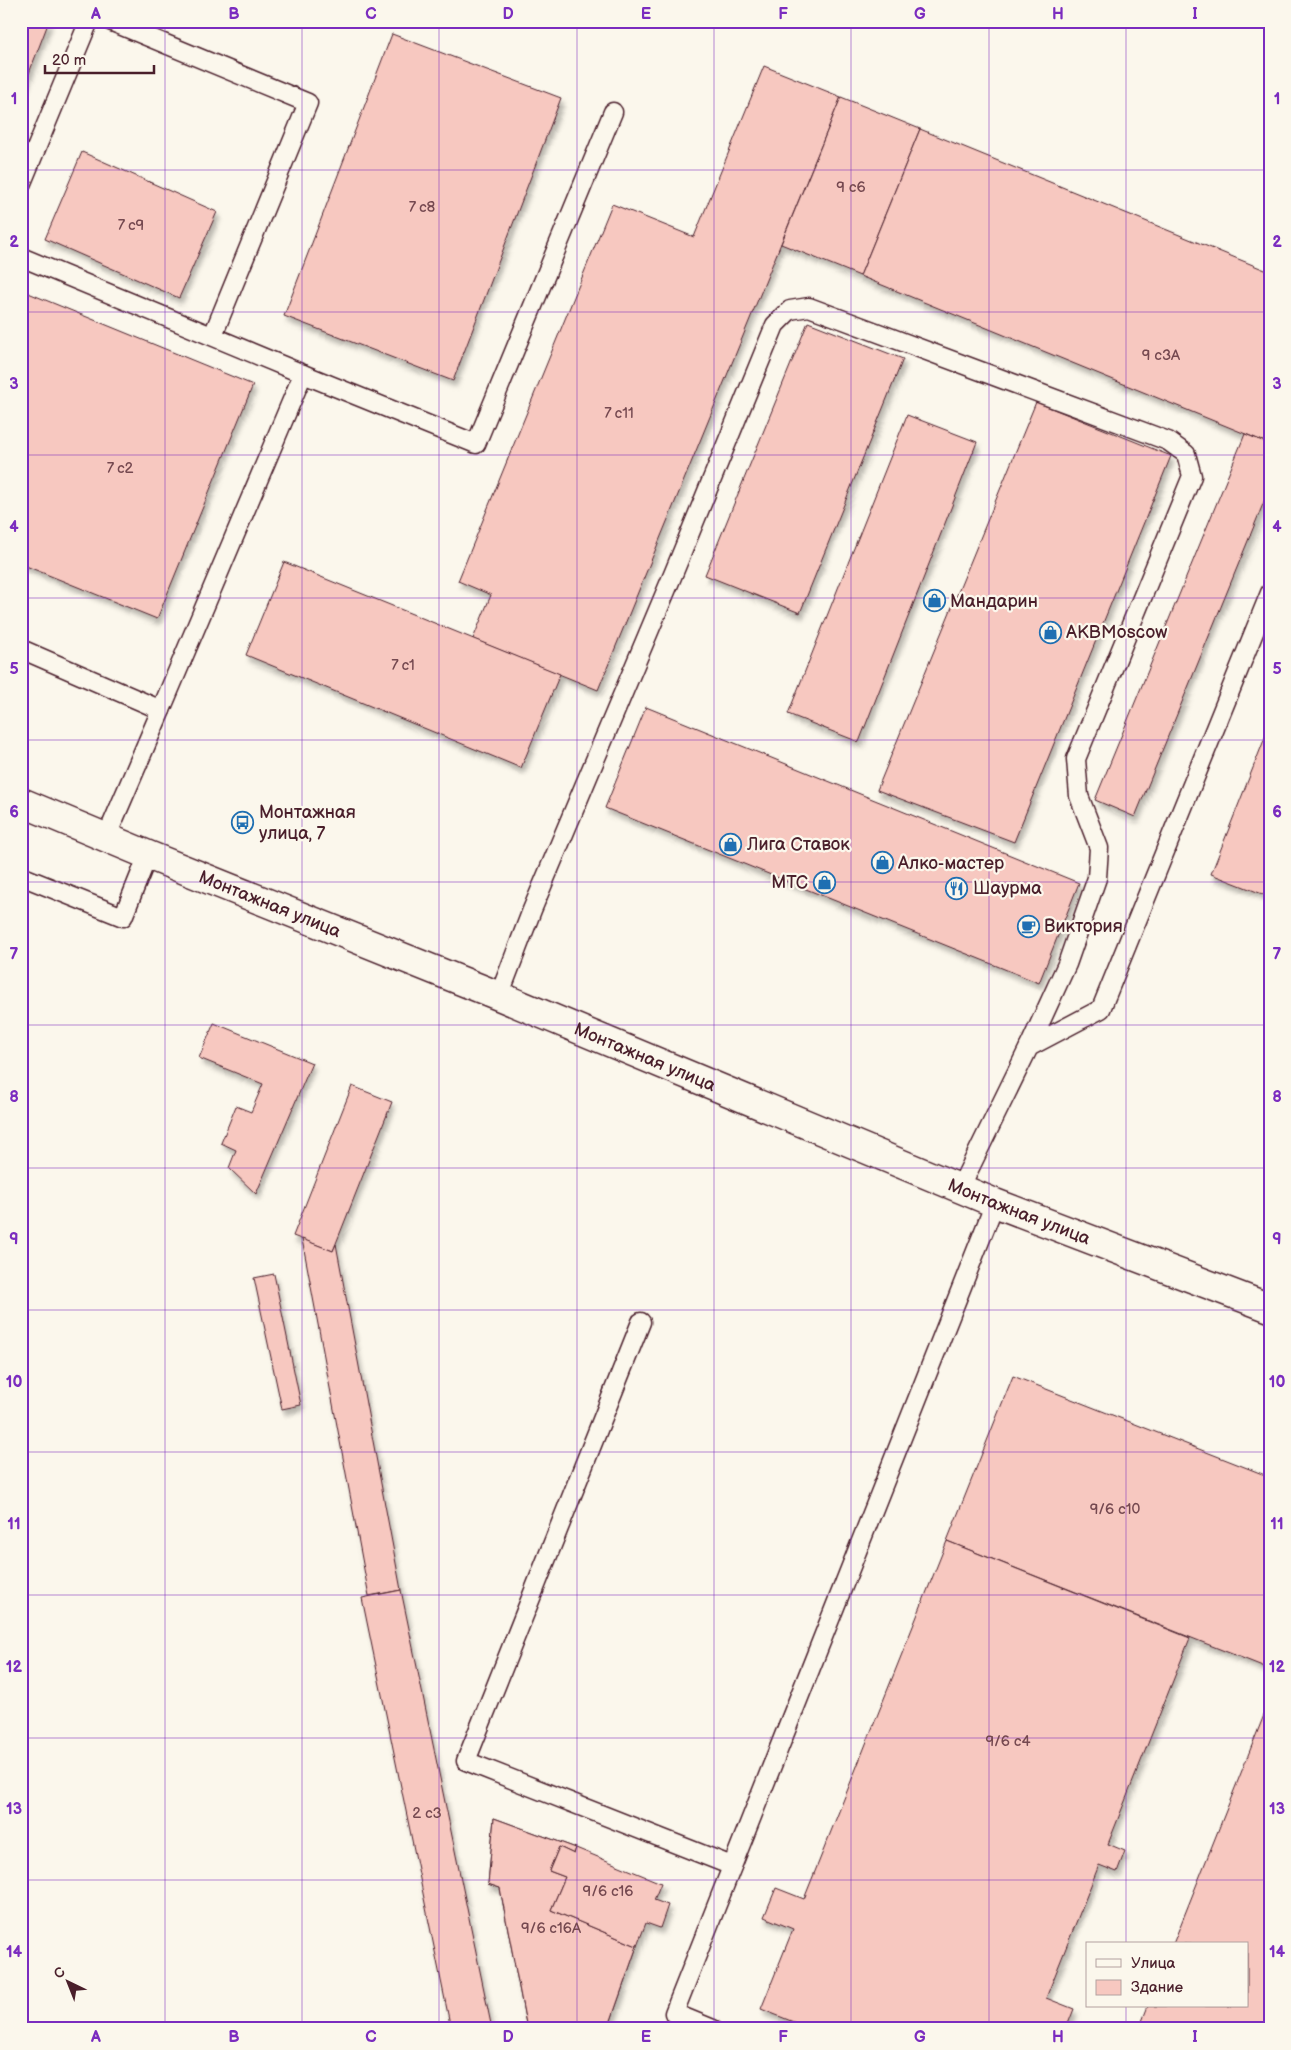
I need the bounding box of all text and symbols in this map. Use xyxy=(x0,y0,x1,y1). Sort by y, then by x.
text: A xyxy=(90,5,101,24)
text: B xyxy=(228,5,240,24)
text: C xyxy=(365,5,377,24)
text: D xyxy=(502,5,514,24)
text: E xyxy=(641,5,651,24)
text: F xyxy=(778,5,788,24)
text: G xyxy=(914,5,926,24)
text: H xyxy=(1052,5,1064,24)
text: I xyxy=(1192,5,1198,24)
scale bar xyxy=(45,42,154,74)
text: 20 m xyxy=(52,51,86,70)
text: 1 xyxy=(11,90,17,109)
text: 1 xyxy=(1274,90,1280,109)
house number: 9 с6 xyxy=(836,178,866,197)
house number: 7 с8 xyxy=(409,198,436,217)
house number: 7 с9 xyxy=(118,216,144,235)
text: 2 xyxy=(9,233,19,252)
text: 2 xyxy=(1272,233,1282,252)
house number: 9 с3А xyxy=(1142,346,1181,365)
text: 3 xyxy=(9,375,19,394)
text: 3 xyxy=(1272,375,1282,394)
house number: 7 с11 xyxy=(604,404,634,423)
house number: 7 с2 xyxy=(107,459,134,478)
text: 4 xyxy=(9,518,19,537)
text: 4 xyxy=(1272,518,1282,537)
shop icon: Мандарин xyxy=(922,589,946,613)
place label: Мандарин xyxy=(950,591,1038,612)
shop icon: AKBMoscow xyxy=(1038,620,1062,644)
place label: AKBMoscow xyxy=(1066,622,1167,643)
house number: 7 с1 xyxy=(391,656,415,675)
text: 5 xyxy=(9,660,19,679)
text: 5 xyxy=(1272,660,1282,679)
place label: Монтажная улица, 7 xyxy=(259,802,356,844)
text: 6 xyxy=(9,803,19,822)
text: 6 xyxy=(1272,803,1282,822)
bus stop icon: Монтажная улица, 7 xyxy=(231,810,255,834)
shop icon: Лига Ставок xyxy=(719,832,743,856)
place label: Лига Ставок xyxy=(746,834,850,855)
shop icon: Алко-мастер xyxy=(870,851,894,875)
place label: Алко-мастер xyxy=(897,853,1004,874)
street label: Монтажная улица xyxy=(196,866,344,942)
shop icon: МТС xyxy=(812,870,836,894)
place label: МТС xyxy=(771,872,808,893)
restaurant icon: Шаурма xyxy=(945,876,969,900)
place label: Шаурма xyxy=(973,878,1042,899)
cafe icon: Виктория xyxy=(1016,914,1040,938)
place label: Виктория xyxy=(1044,916,1123,937)
text: 7 xyxy=(10,945,19,964)
text: 7 xyxy=(1273,945,1282,964)
street label: Монтажная улица xyxy=(571,1018,719,1096)
text: 8 xyxy=(9,1088,19,1107)
text: 8 xyxy=(1272,1088,1282,1107)
street label: Монтажная улица xyxy=(945,1174,1094,1249)
text: 9 xyxy=(9,1230,19,1249)
text: 9 xyxy=(1272,1230,1282,1249)
text: 10 xyxy=(6,1373,22,1392)
text: 10 xyxy=(1269,1373,1285,1392)
house number: 9/6 с10 xyxy=(1090,1500,1141,1519)
text: 11 xyxy=(7,1515,21,1534)
text: 11 xyxy=(1270,1515,1284,1534)
text: 12 xyxy=(6,1658,23,1677)
text: 12 xyxy=(1269,1658,1286,1677)
house number: 9/6 с4 xyxy=(985,1732,1031,1751)
text: 13 xyxy=(6,1800,22,1819)
text: 13 xyxy=(1269,1800,1285,1819)
house number: 2 с3 xyxy=(412,1804,442,1823)
house number: 9/6 с16 xyxy=(582,1882,634,1901)
house number: 9/6 с16А xyxy=(521,1919,582,1938)
legend xyxy=(1086,1942,1248,2008)
text: 14 xyxy=(6,1943,23,1962)
text: 14 xyxy=(1269,1943,1286,1962)
text: Улица xyxy=(1131,1954,1176,1973)
north arrow xyxy=(42,1958,92,2008)
text: С xyxy=(50,1963,69,1982)
text: Здание xyxy=(1131,1978,1183,1997)
text: A xyxy=(90,2028,101,2047)
text: B xyxy=(228,2028,240,2047)
text: C xyxy=(365,2028,377,2047)
text: D xyxy=(502,2028,514,2047)
text: E xyxy=(641,2028,651,2047)
text: F xyxy=(778,2028,788,2047)
text: G xyxy=(914,2028,926,2047)
text: H xyxy=(1052,2028,1064,2047)
text: I xyxy=(1192,2028,1198,2047)

